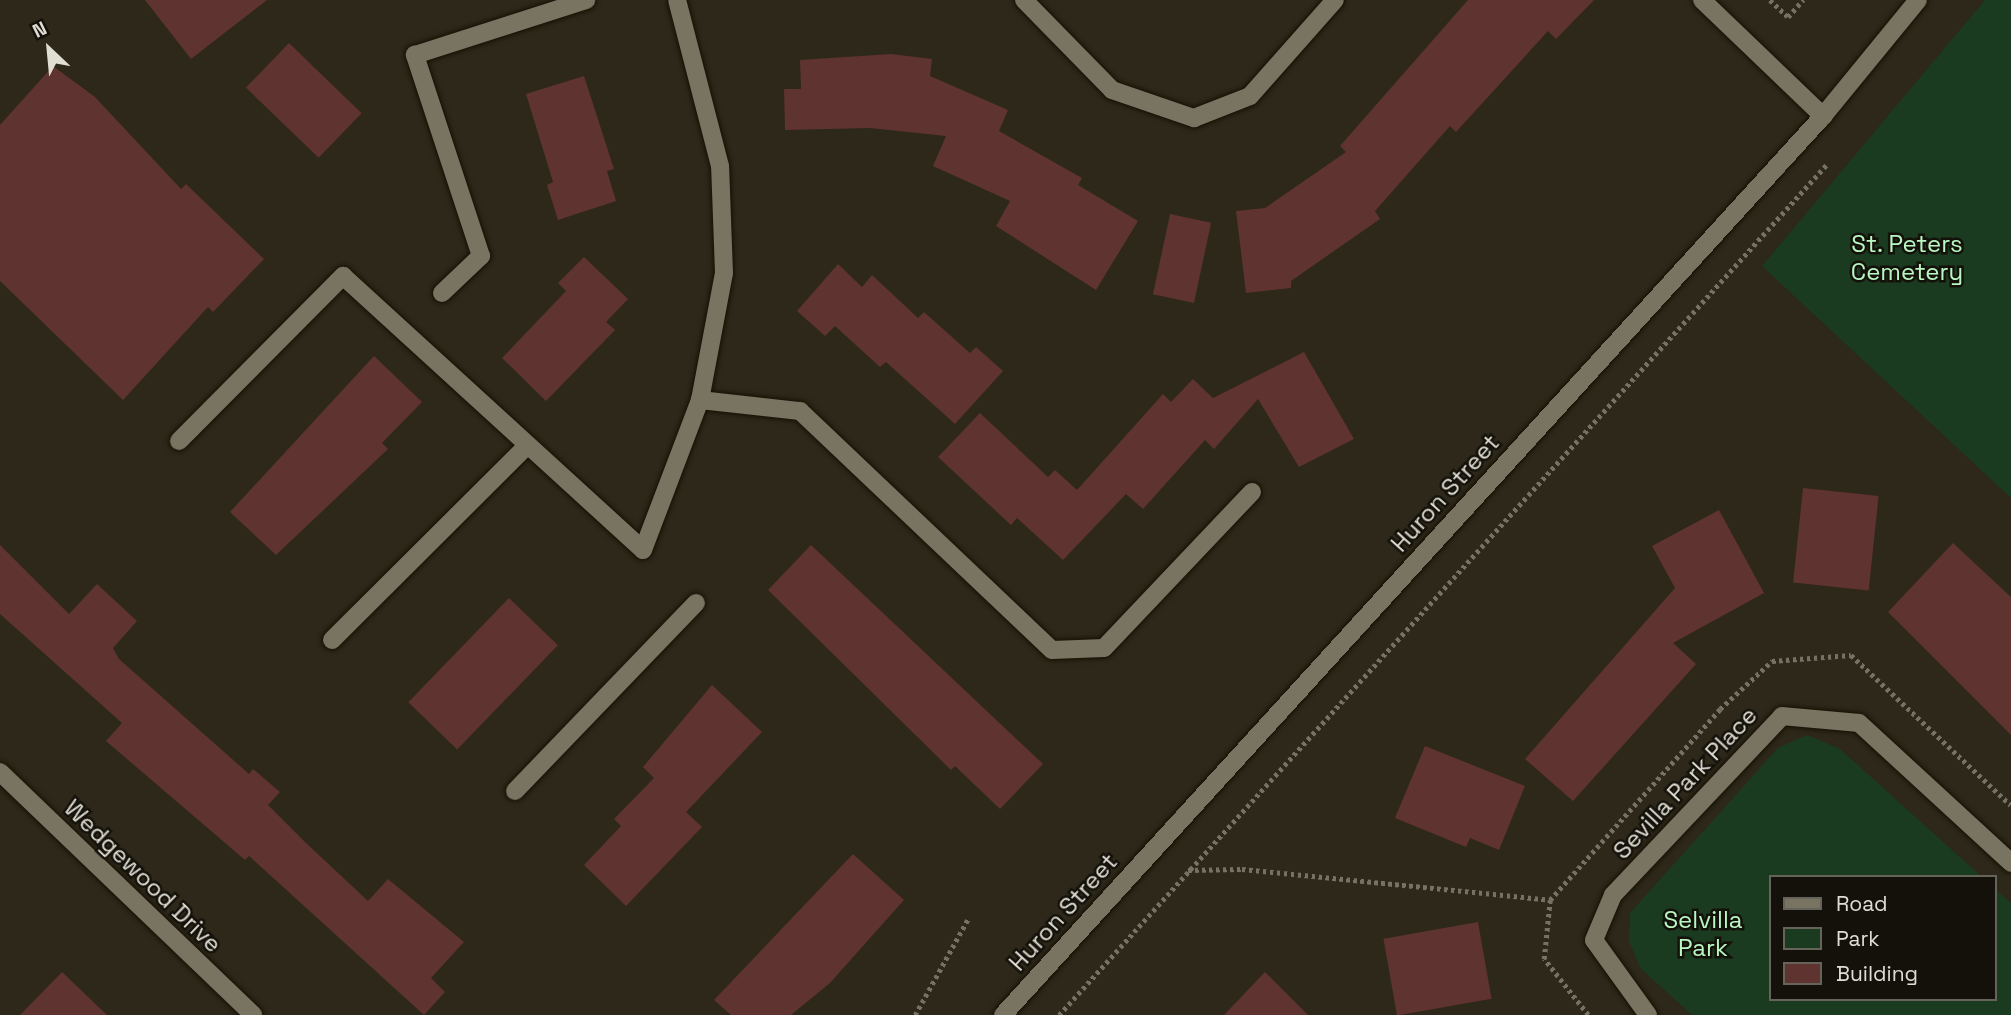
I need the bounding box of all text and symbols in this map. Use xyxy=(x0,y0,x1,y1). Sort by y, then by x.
north arrow xyxy=(14,14,84,84)
text: N xyxy=(28,16,51,44)
park label: St. Peters Cemetery xyxy=(1851,230,1963,286)
street label: Huron Street xyxy=(1385,428,1505,558)
street label: Sevilla Park Place xyxy=(1607,701,1763,865)
street label: Wedgewood Drive xyxy=(58,794,228,958)
street label: Huron Street xyxy=(1003,847,1123,977)
legend xyxy=(1770,875,1997,1001)
text: Road xyxy=(1836,890,1888,917)
park label: Selvilla Park xyxy=(1663,906,1743,962)
text: Park xyxy=(1836,925,1880,952)
text: Building xyxy=(1836,960,1918,987)

